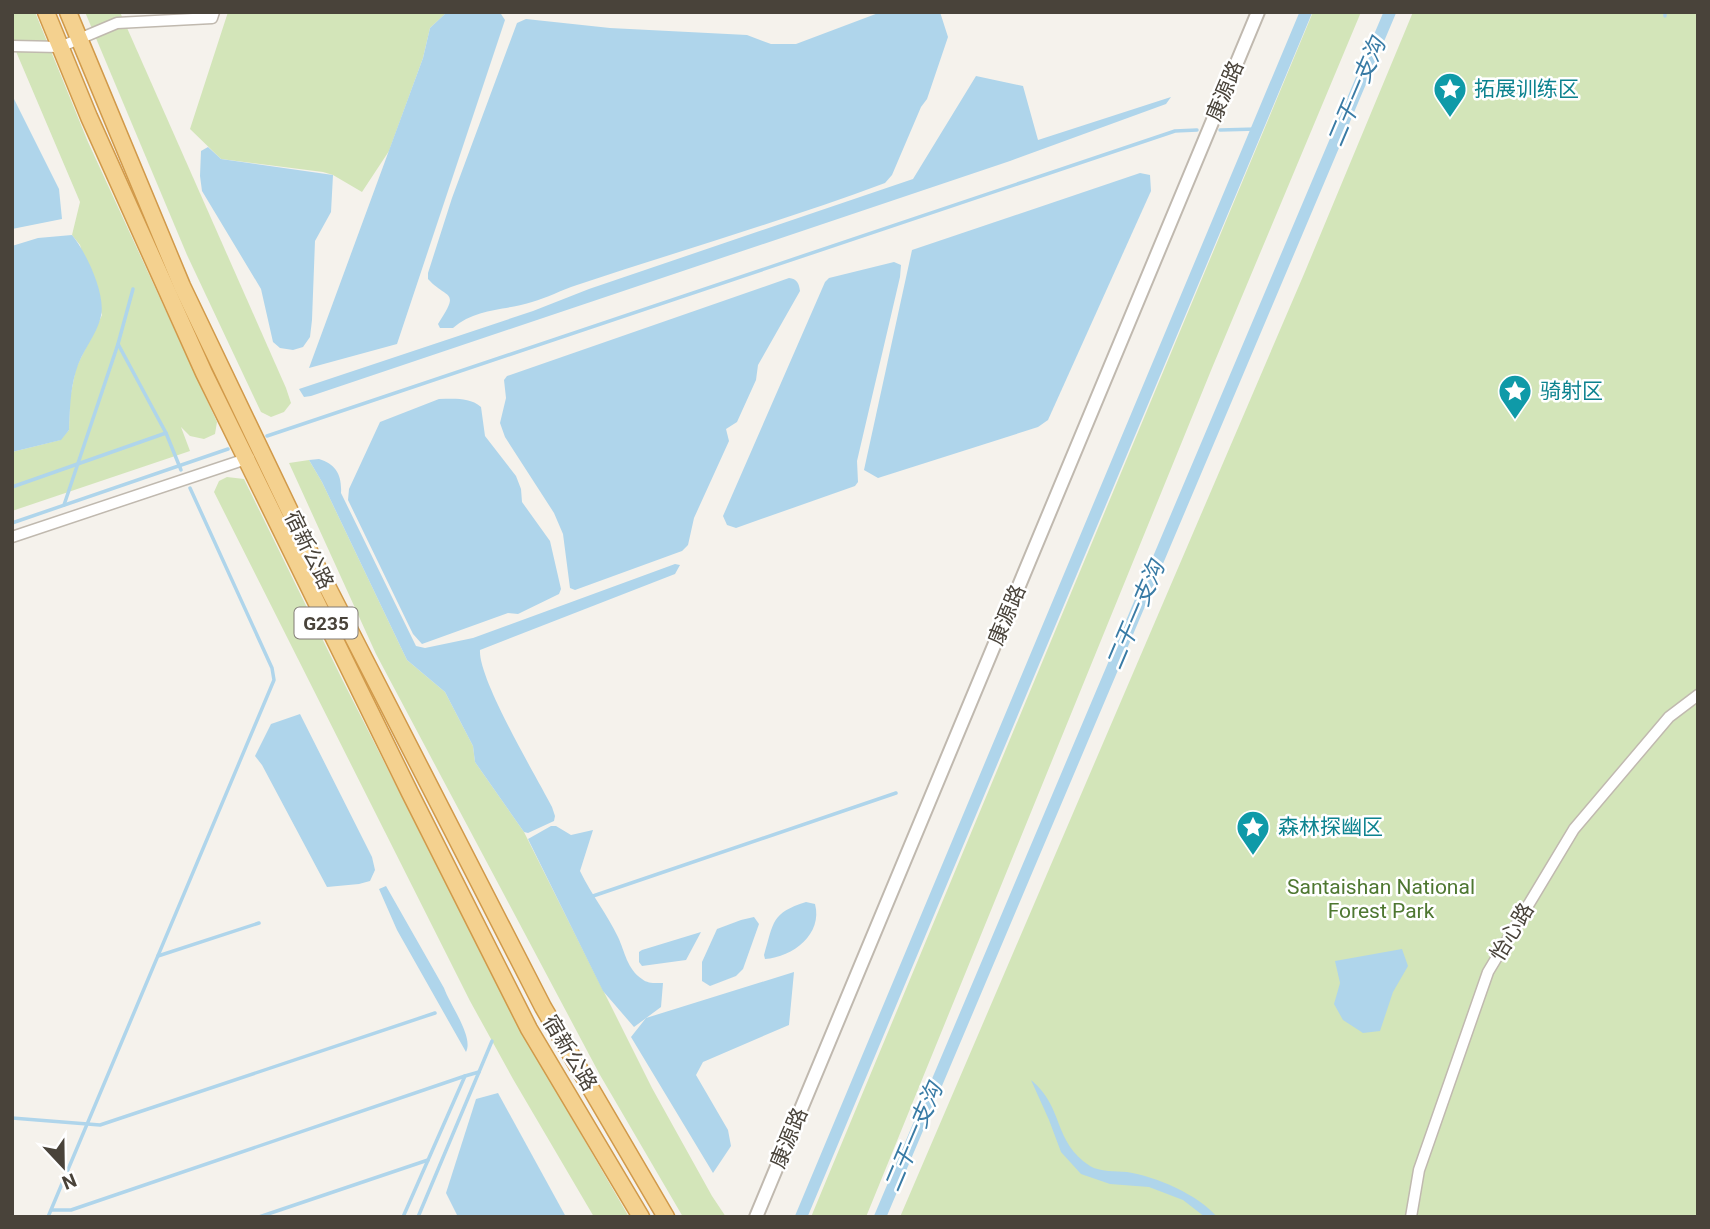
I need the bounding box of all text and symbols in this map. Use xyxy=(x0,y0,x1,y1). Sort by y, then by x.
water label: 二干一支沟 xyxy=(1322,31,1393,150)
street label: 康源路 xyxy=(1202,57,1248,125)
place icon: 拓展训练区 xyxy=(1431,70,1469,119)
place label: 拓展训练区 xyxy=(1474,77,1579,101)
place icon: 骑射区 xyxy=(1496,372,1534,421)
place label: 骑射区 xyxy=(1540,379,1603,403)
street label: 宿新公路 xyxy=(280,507,338,593)
water label: 二干一支沟 xyxy=(1101,554,1172,673)
street label: 康源路 xyxy=(984,581,1030,649)
road number: G235 xyxy=(294,608,358,638)
place icon: 森林探幽区 xyxy=(1234,808,1272,857)
place label: 森林探幽区 xyxy=(1278,815,1383,839)
park label: Santaishan National Forest Park xyxy=(1287,875,1475,923)
street label: 怡心路 xyxy=(1485,899,1539,965)
street label: 宿新公路 xyxy=(538,1011,602,1095)
water label: 二干一支沟 xyxy=(879,1076,950,1195)
street label: 康源路 xyxy=(766,1104,812,1172)
north arrow xyxy=(28,1131,98,1201)
text: N xyxy=(59,1168,80,1194)

